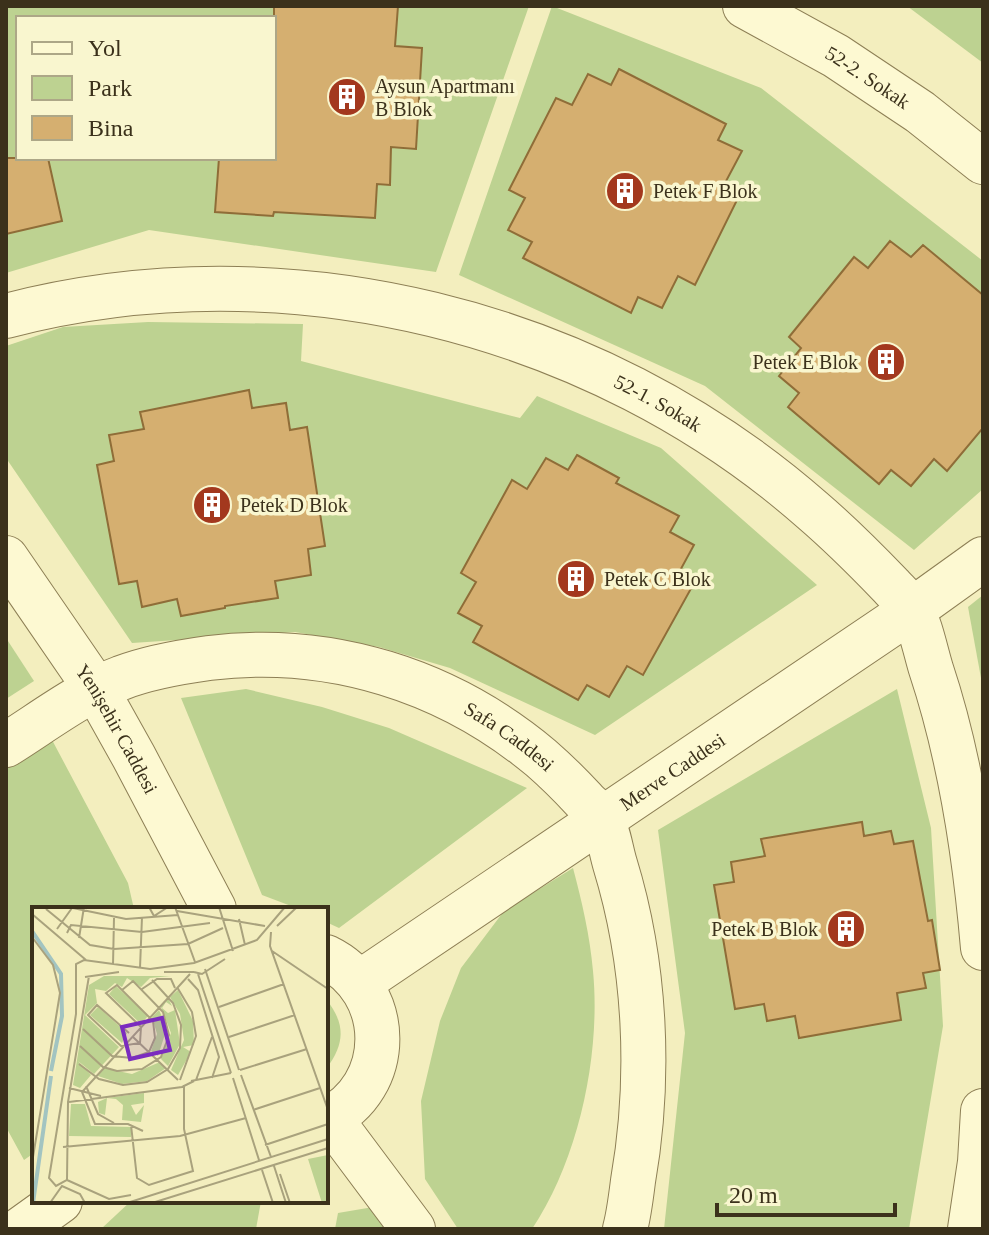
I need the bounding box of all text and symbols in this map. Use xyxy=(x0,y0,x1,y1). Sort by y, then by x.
legend xyxy=(16,16,276,160)
text: Yol xyxy=(88,35,122,61)
street label: 52-2. Sokak xyxy=(822,41,914,113)
text: Park xyxy=(88,75,132,101)
place label: Aysun Apartmanı B Blok xyxy=(375,75,515,120)
building icon: Aysun Apartmanı B Blok xyxy=(326,76,368,118)
text: Bina xyxy=(88,115,134,141)
building icon: Petek F Blok xyxy=(604,170,646,212)
place label: Petek F Blok xyxy=(653,180,757,202)
building icon: Petek E Blok xyxy=(865,341,907,383)
place label: Petek E Blok xyxy=(752,351,858,373)
street label: 52-1. Sokak xyxy=(611,370,706,436)
building icon: Petek D Blok xyxy=(191,484,233,526)
place label: Petek D Blok xyxy=(240,494,348,516)
building icon: Petek C Blok xyxy=(555,558,597,600)
place label: Petek C Blok xyxy=(604,568,711,590)
street label: Yenişehir Caddesi xyxy=(71,660,162,798)
street label: Safa Caddesi xyxy=(460,697,559,776)
street label: Merve Caddesi xyxy=(616,728,729,815)
inset map xyxy=(32,907,328,1203)
building icon: Petek B Blok xyxy=(825,908,867,950)
place label: Petek B Blok xyxy=(711,918,818,940)
scale bar xyxy=(717,1167,895,1217)
text: 20 m xyxy=(729,1182,778,1208)

